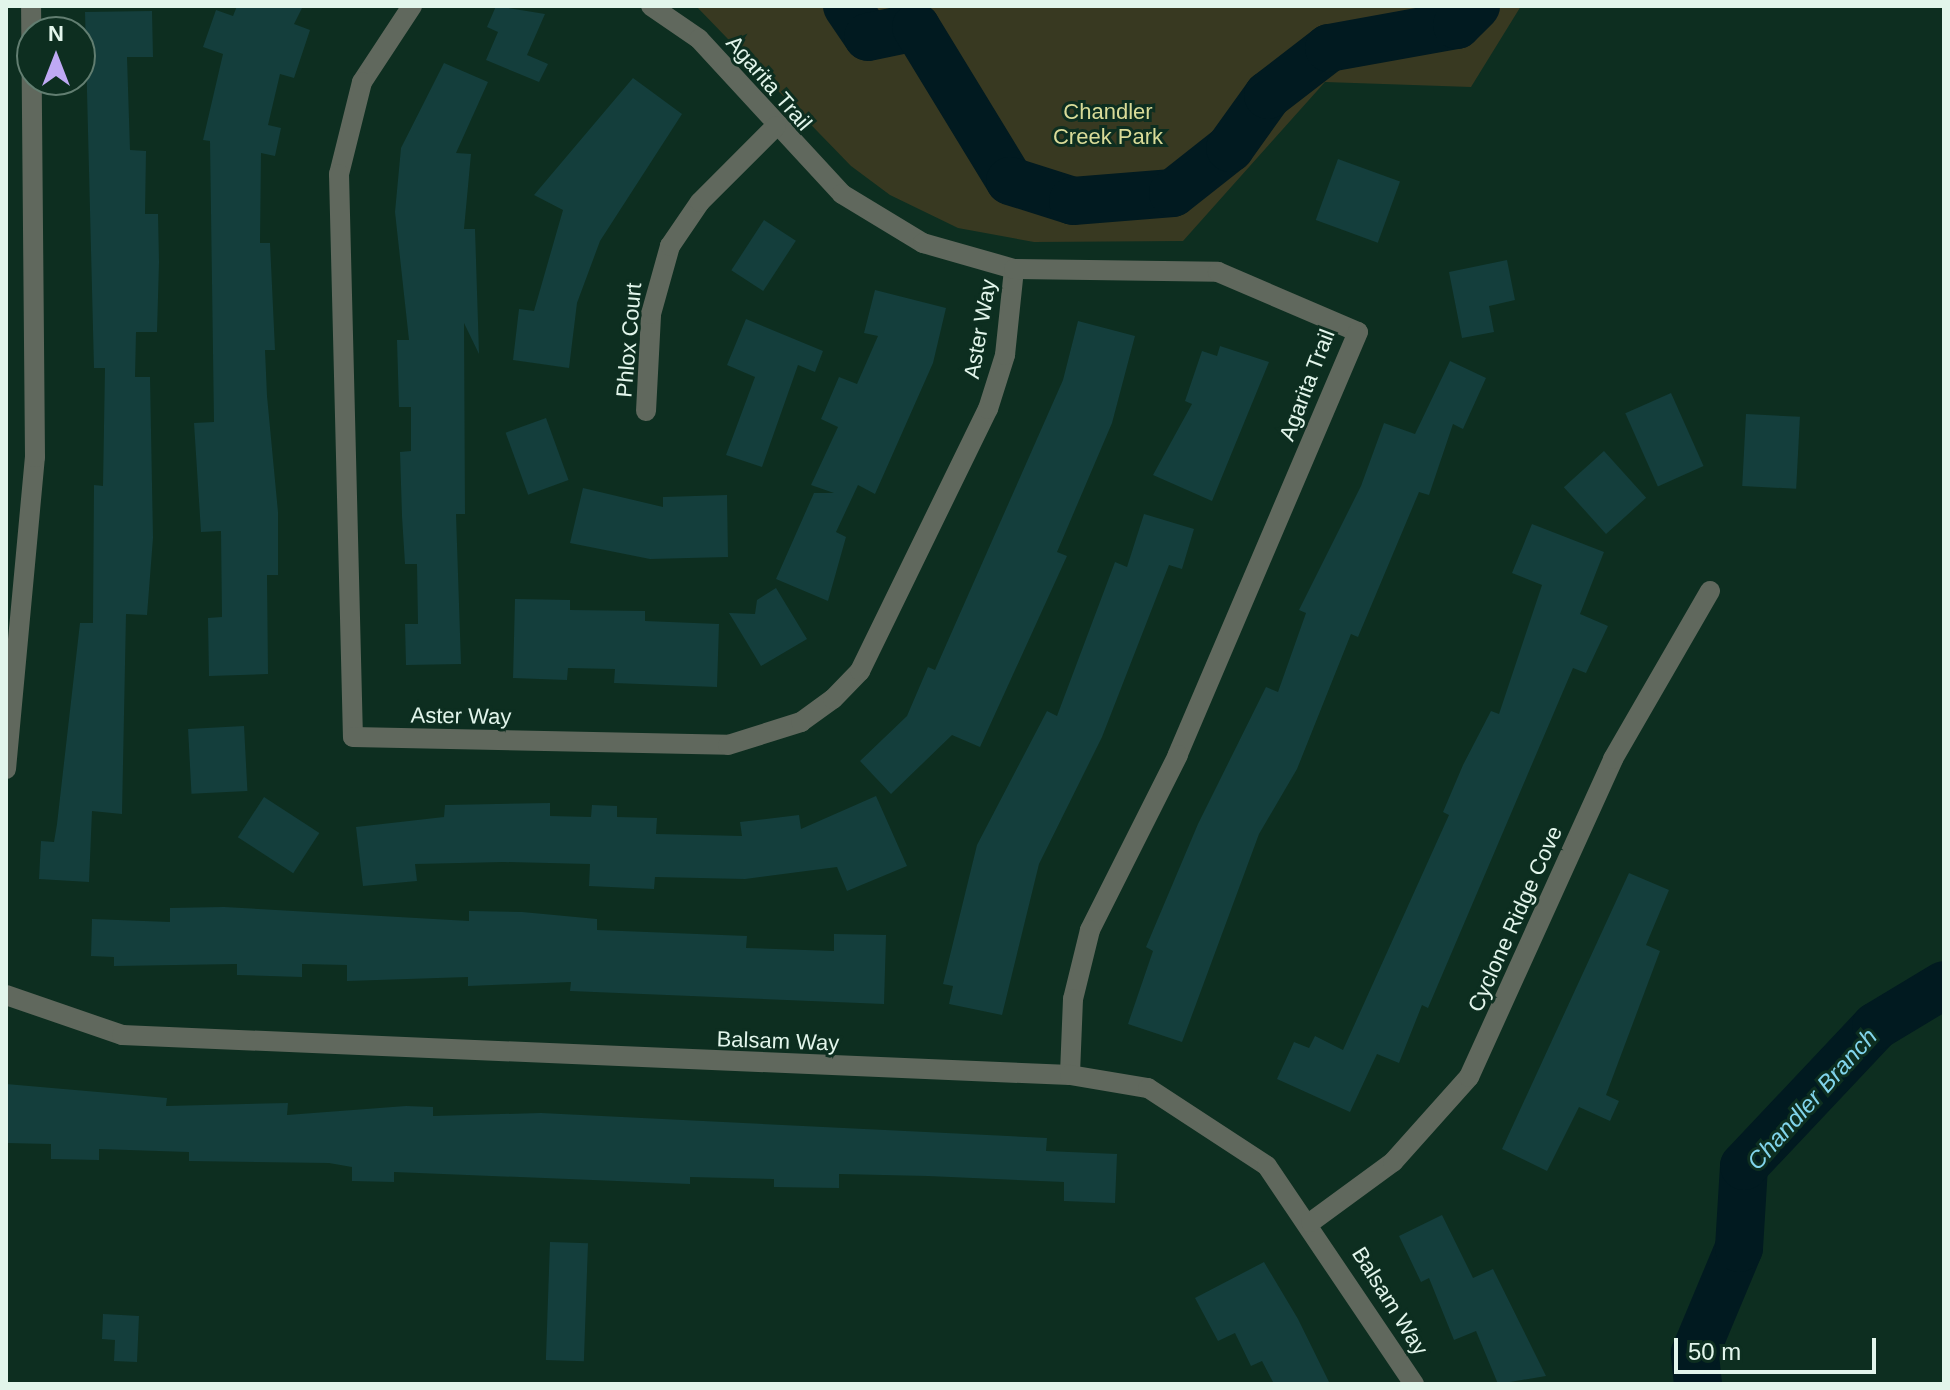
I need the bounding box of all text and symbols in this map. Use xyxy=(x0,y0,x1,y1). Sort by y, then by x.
north arrow xyxy=(16,16,96,96)
text: N xyxy=(48,21,64,46)
street label: Agarita Trail xyxy=(720,30,818,136)
park label: Chandler Creek Park xyxy=(1053,98,1163,150)
street label: Aster Way xyxy=(958,277,1002,381)
street label: Phlox Court xyxy=(611,282,647,398)
street label: Agarita Trail xyxy=(1274,325,1340,445)
street label: Aster Way xyxy=(410,702,512,730)
street label: Cyclone Ridge Cove xyxy=(1462,822,1568,1016)
water label: Chandler Branch xyxy=(1741,1022,1883,1176)
street label: Balsam Way xyxy=(716,1026,840,1056)
street label: Balsam Way xyxy=(1346,1242,1434,1360)
scale bar xyxy=(1678,1322,1880,1372)
text: 50 m xyxy=(1688,1338,1741,1365)

